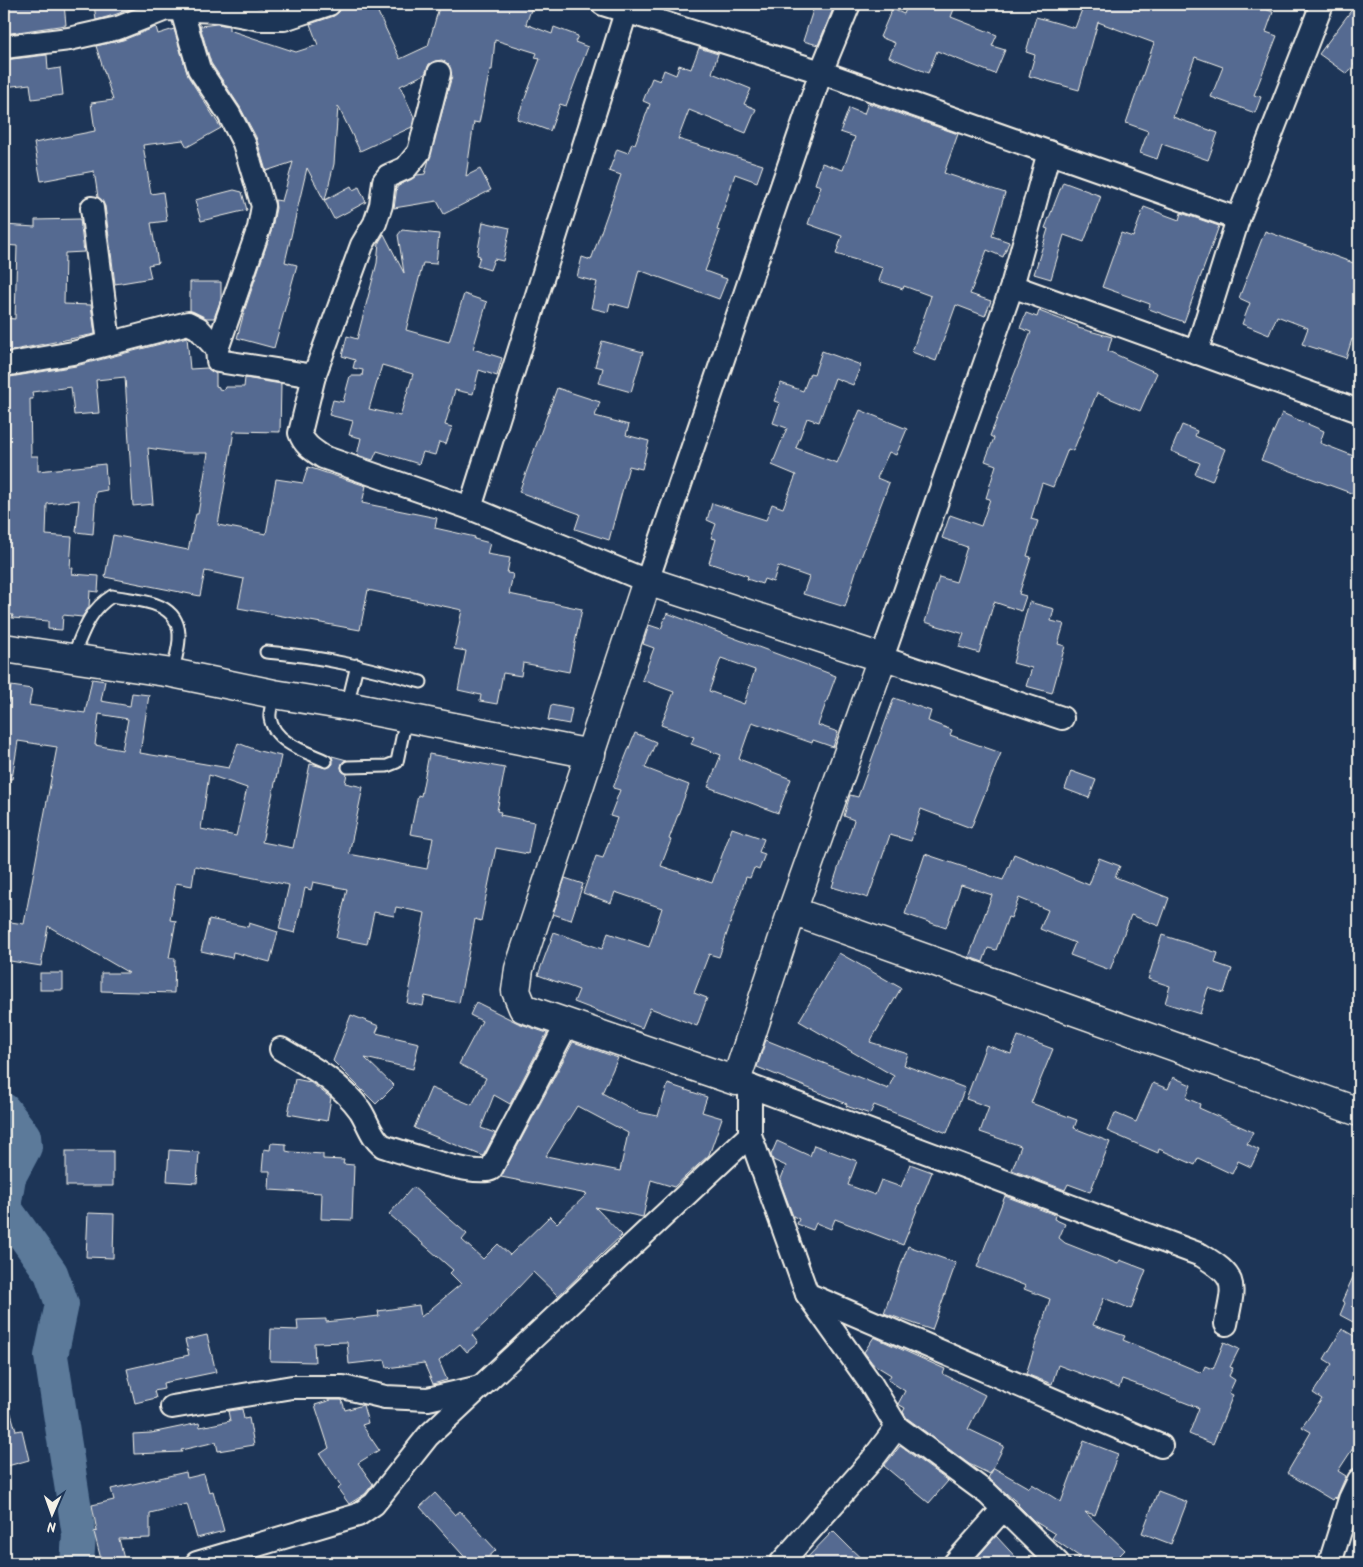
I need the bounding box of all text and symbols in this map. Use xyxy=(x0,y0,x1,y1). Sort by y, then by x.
north arrow xyxy=(28,1490,78,1540)
text: N xyxy=(47,1515,56,1537)

